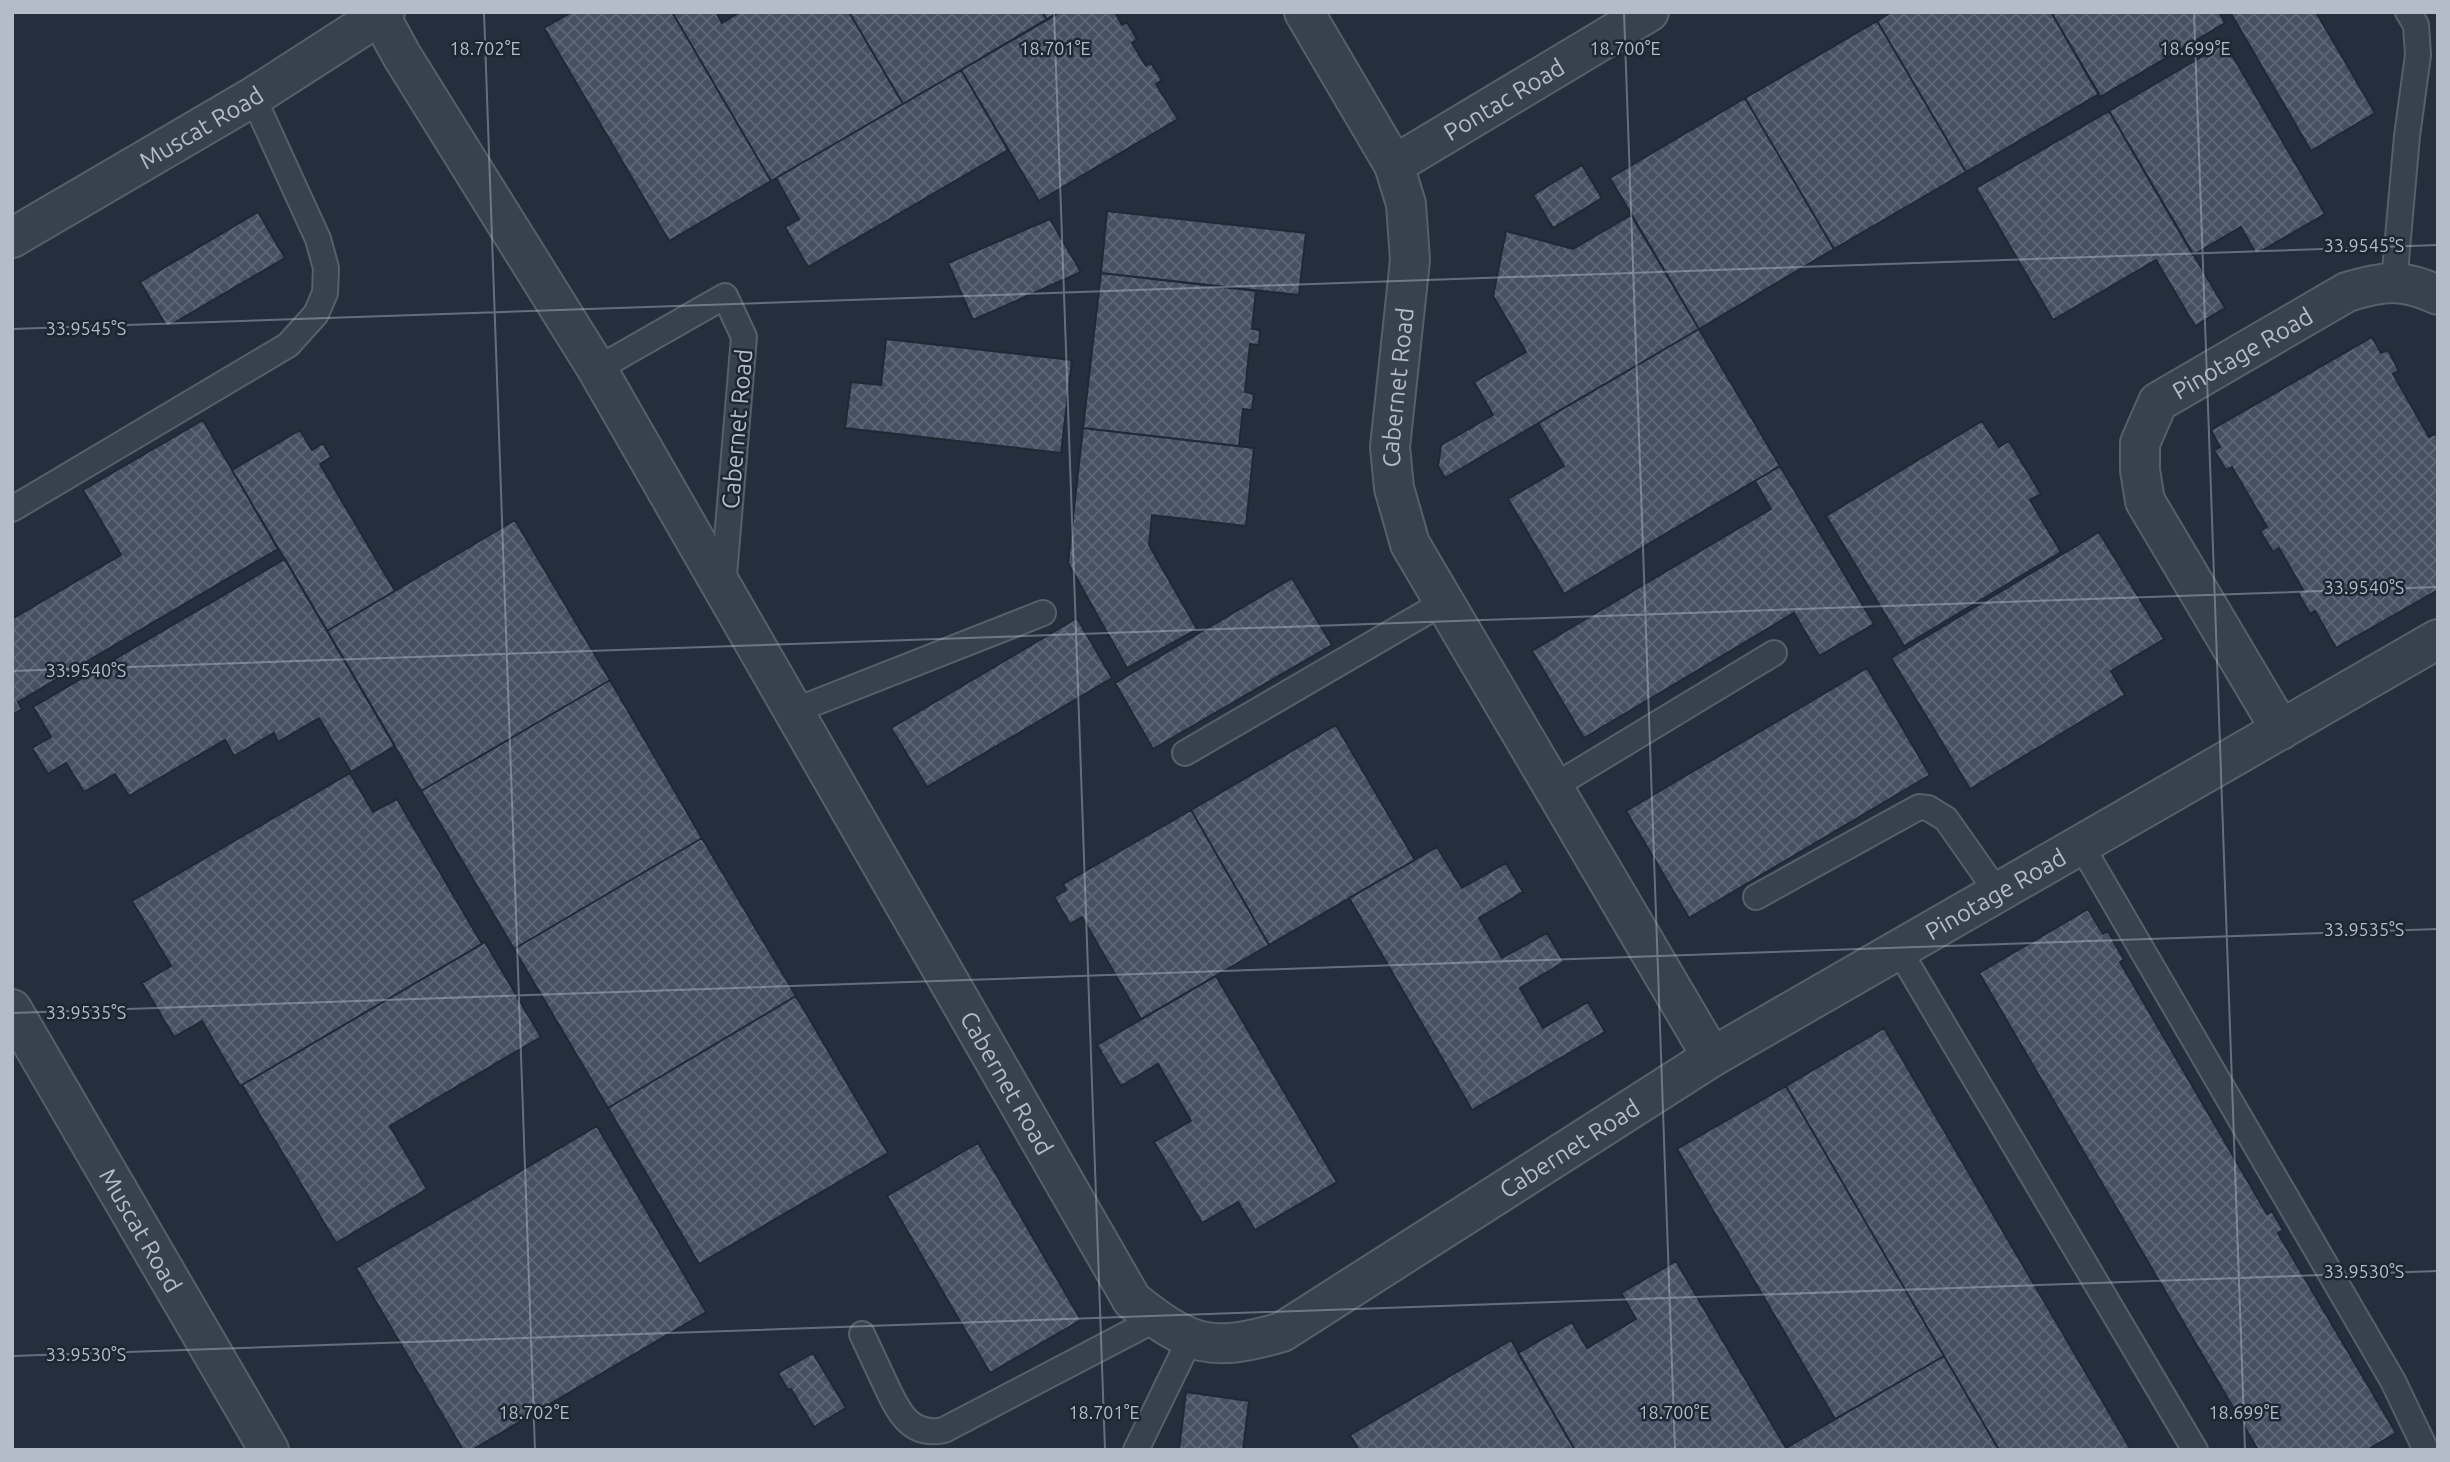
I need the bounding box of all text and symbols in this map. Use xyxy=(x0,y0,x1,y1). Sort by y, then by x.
text: 18.702°E xyxy=(449,38,521,58)
text: 18.701°E xyxy=(1019,38,1091,58)
text: 18.700°E xyxy=(1589,38,1661,58)
text: 18.699°E xyxy=(2159,38,2231,58)
street label: Pontac Road xyxy=(1439,53,1569,146)
street label: Muscat Road xyxy=(134,81,268,174)
text: 33.9545°S xyxy=(2324,235,2404,255)
street label: Pinotage Road xyxy=(2167,302,2317,404)
street label: Cabernet Road xyxy=(1376,306,1418,469)
text: 33.9545°S xyxy=(46,318,126,338)
street label: Cabernet Road xyxy=(717,348,757,510)
text: 33.9540°S xyxy=(2324,577,2404,597)
text: 33.9540°S xyxy=(46,660,126,680)
street label: Pinotage Road xyxy=(1920,843,2070,945)
text: 33.9535°S xyxy=(2324,919,2404,939)
text: 33.9535°S xyxy=(46,1002,126,1022)
street label: Cabernet Road xyxy=(955,1006,1059,1159)
street label: Cabernet Road xyxy=(1494,1094,1644,1203)
street label: Muscat Road xyxy=(94,1163,187,1297)
text: 33.9530°S xyxy=(2324,1261,2404,1281)
text: 33.9530°S xyxy=(46,1344,126,1364)
text: 18.702°E xyxy=(498,1402,570,1422)
text: 18.701°E xyxy=(1068,1402,1140,1422)
text: 18.700°E xyxy=(1638,1402,1710,1422)
text: 18.699°E xyxy=(2208,1402,2280,1422)

